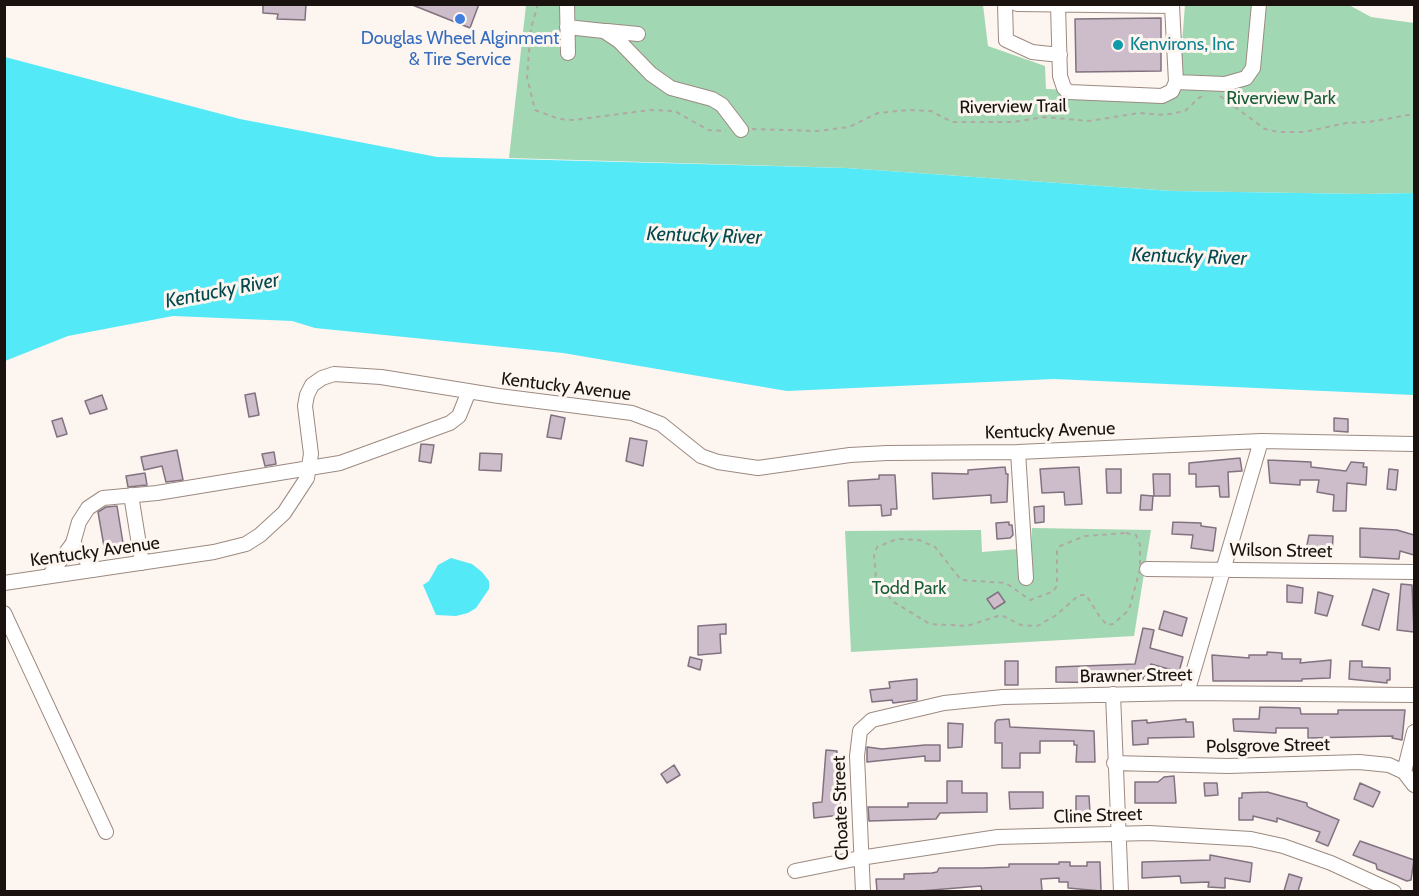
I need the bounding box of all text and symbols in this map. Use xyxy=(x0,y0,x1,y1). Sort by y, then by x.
marker: Douglas Wheel Alginment & Tire Service xyxy=(453,12,467,26)
place label: Douglas Wheel Alginment & Tire Service xyxy=(361,28,559,70)
place label: Kenvirons, Inc xyxy=(1130,34,1235,56)
marker: Kenvirons, Inc xyxy=(1111,38,1125,52)
park label: Riverview Park xyxy=(1226,88,1336,110)
street label: Riverview Trail xyxy=(959,95,1067,119)
water label: Kentucky River xyxy=(646,222,762,250)
water label: Kentucky River xyxy=(1131,243,1247,271)
water label: Kentucky River xyxy=(163,268,281,314)
street label: Kentucky Avenue xyxy=(500,368,632,406)
street label: Kentucky Avenue xyxy=(984,418,1116,444)
street label: Kentucky Avenue xyxy=(29,532,161,572)
street label: Wilson Street xyxy=(1229,539,1333,563)
park label: Todd Park xyxy=(872,578,946,600)
street label: Brawner Street xyxy=(1079,664,1193,688)
street label: Polsgrove Street xyxy=(1206,734,1330,758)
street label: Choate Street xyxy=(828,755,854,861)
street label: Cline Street xyxy=(1053,804,1143,828)

